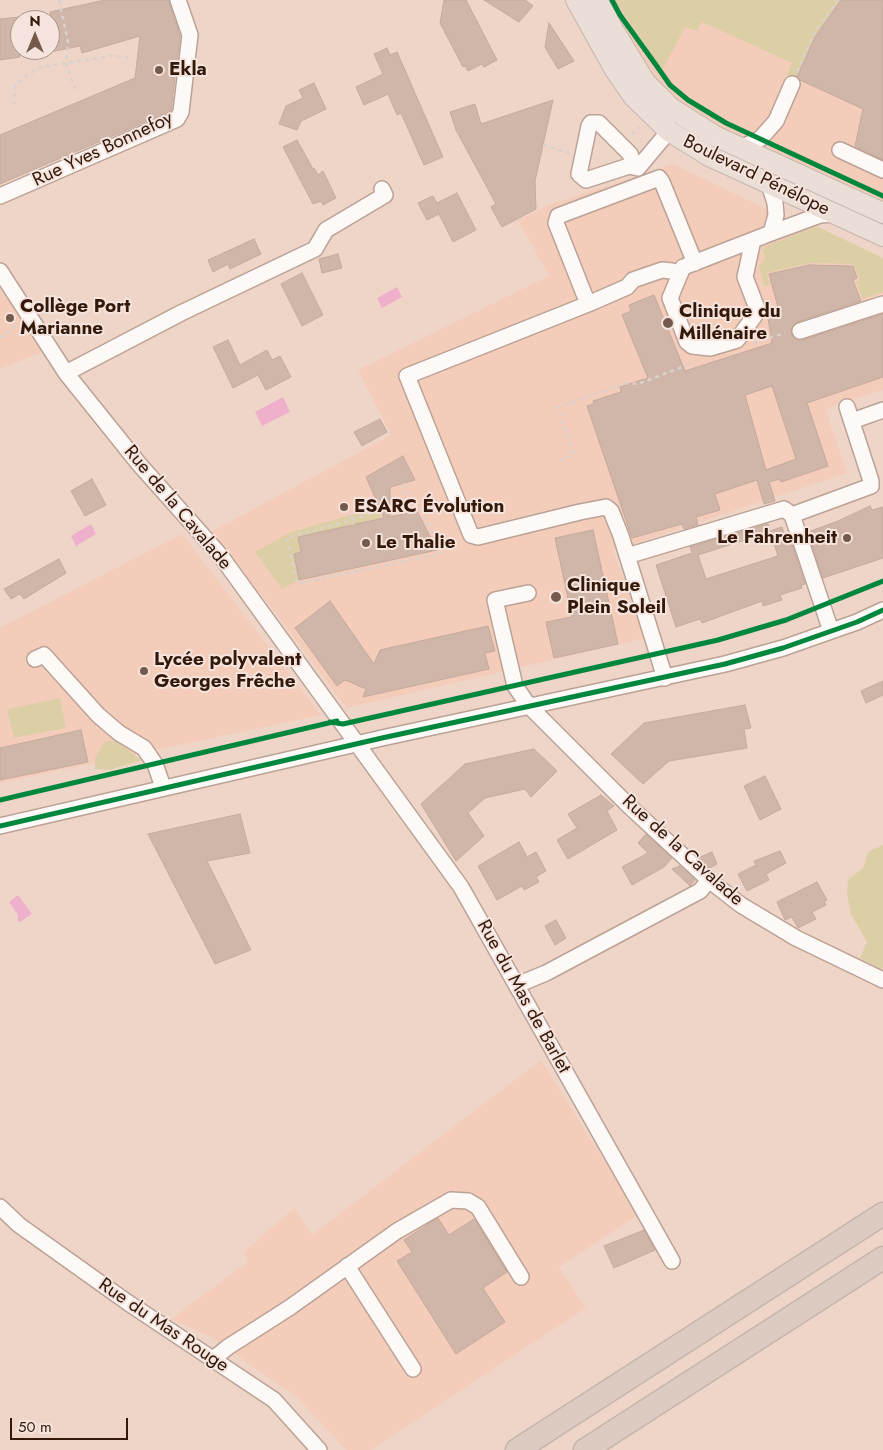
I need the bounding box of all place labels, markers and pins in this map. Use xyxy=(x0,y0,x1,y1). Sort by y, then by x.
place label: Ekla xyxy=(169,59,207,81)
marker: Ekla xyxy=(153,64,165,76)
place label: Collège Port Marianne xyxy=(20,296,130,340)
place label: Clinique du Millénaire xyxy=(679,301,781,345)
marker: Collège Port Marianne xyxy=(4,312,16,324)
marker: Clinique du Millénaire xyxy=(661,316,675,330)
place label: ESARC Évolution xyxy=(354,496,504,518)
marker: ESARC Évolution xyxy=(338,501,350,513)
place label: Le Fahrenheit xyxy=(717,527,837,549)
place label: Le Thalie xyxy=(376,532,456,554)
marker: Le Fahrenheit xyxy=(841,532,853,544)
marker: Le Thalie xyxy=(360,537,372,549)
place label: Clinique Plein Soleil xyxy=(567,575,666,619)
marker: Clinique Plein Soleil xyxy=(549,590,563,604)
place label: Lycée polyvalent Georges Frêche xyxy=(154,649,301,693)
marker: Lycée polyvalent Georges Frêche xyxy=(138,665,150,677)

